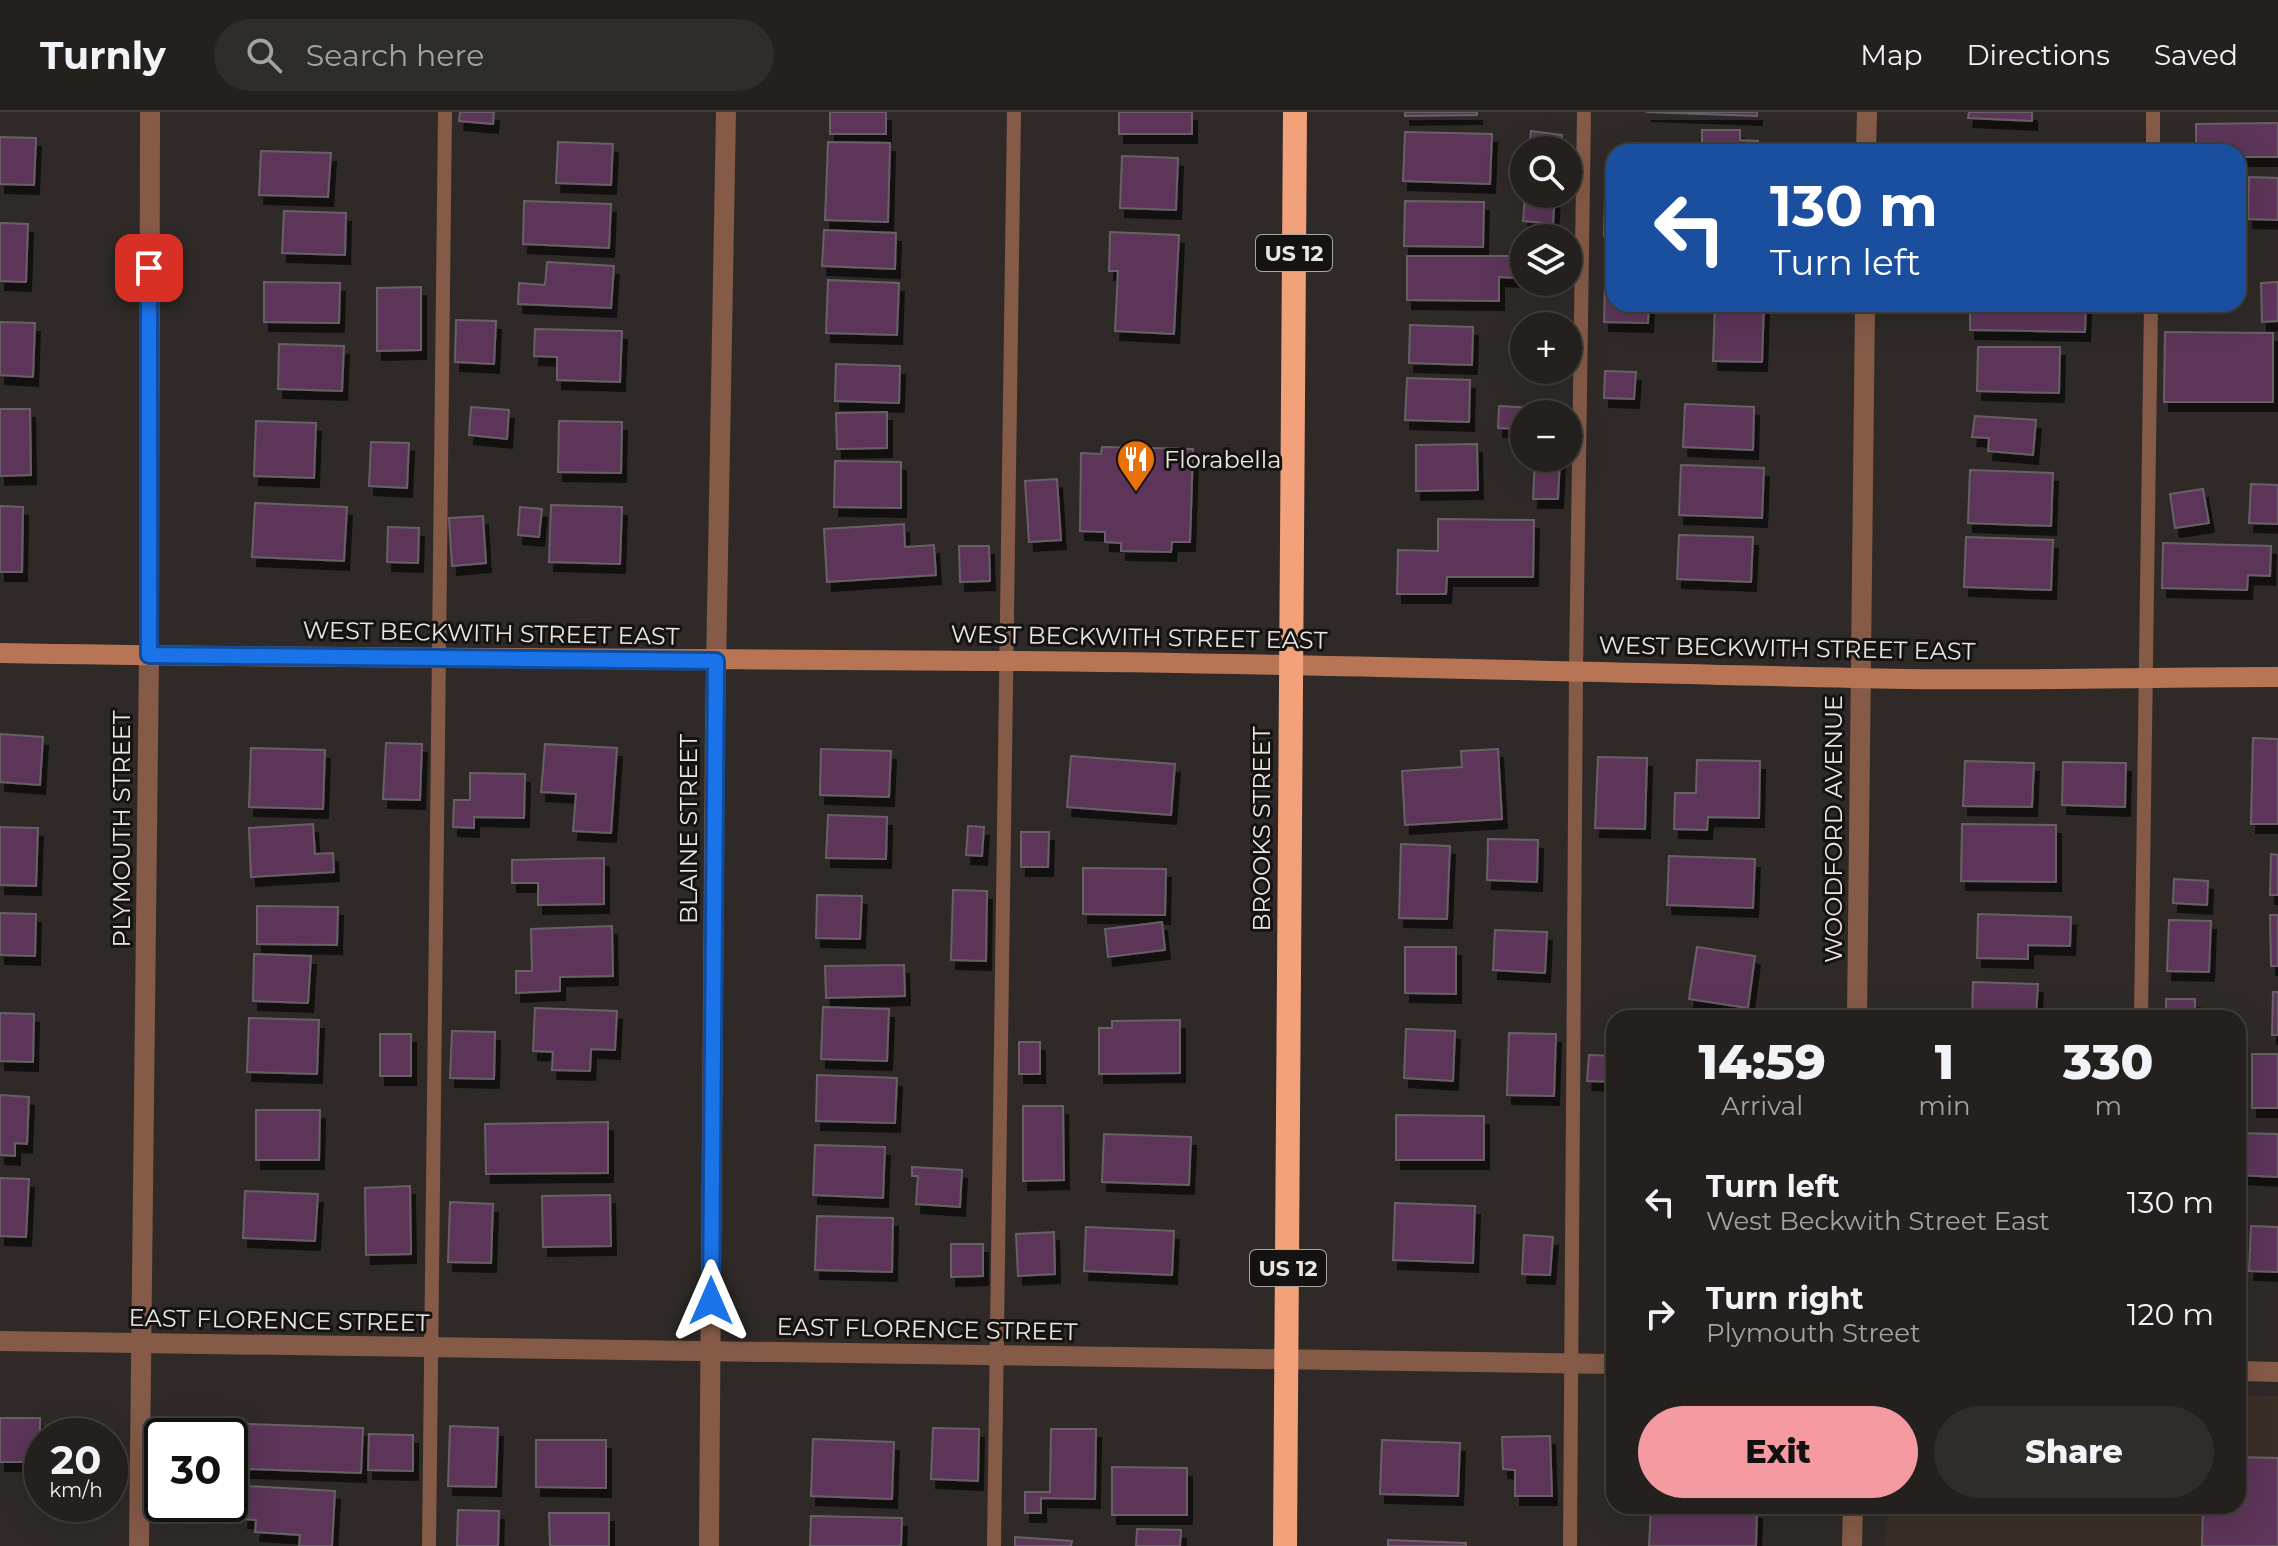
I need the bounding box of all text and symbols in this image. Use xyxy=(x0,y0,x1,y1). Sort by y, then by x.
search box xyxy=(214,19,774,91)
text: Turnly xyxy=(40,32,166,79)
icon: search xyxy=(242,33,286,77)
text: Search here xyxy=(306,37,484,74)
text: Map xyxy=(1860,38,1922,72)
text: Directions xyxy=(1966,38,2110,72)
text: Saved xyxy=(2154,38,2238,72)
map controls xyxy=(1510,136,1582,472)
button: search xyxy=(1510,136,1582,208)
text: 130 m xyxy=(1770,172,1938,240)
icon: left xyxy=(1638,176,1742,280)
button: layers xyxy=(1510,224,1582,296)
pin xyxy=(115,234,183,302)
road number: US 12 xyxy=(1256,235,1332,271)
text: Turn left xyxy=(1770,240,1921,284)
icon: arrive xyxy=(127,246,171,290)
button: + xyxy=(1510,312,1582,384)
button: − xyxy=(1510,400,1582,472)
restaurant icon: Florabella xyxy=(1115,438,1157,493)
place label: Florabella xyxy=(1164,445,1281,474)
street label: WEST BECKWITH STREET EAST xyxy=(302,615,680,651)
street label: WEST BECKWITH STREET EAST xyxy=(950,619,1328,655)
street label: WEST BECKWITH STREET EAST xyxy=(1598,630,1976,666)
street label: WOODFORD AVENUE xyxy=(1819,695,1848,963)
street label: PLYMOUTH STREET xyxy=(107,710,136,948)
street label: BROOKS STREET xyxy=(1247,726,1276,932)
street label: BLAINE STREET xyxy=(674,734,703,924)
text: 14:59 xyxy=(1698,1033,1826,1091)
text: 1 xyxy=(1935,1033,1954,1091)
text: 330 xyxy=(2063,1033,2154,1091)
text: Arrival xyxy=(1721,1090,1803,1122)
text: min xyxy=(1918,1090,1970,1122)
text: m xyxy=(2094,1090,2122,1122)
text: Turn left xyxy=(1706,1168,1839,1205)
icon: left xyxy=(1638,1180,1682,1224)
text: 130 m xyxy=(2127,1184,2214,1221)
text: West Beckwith Street East xyxy=(1706,1205,2050,1237)
road number: US 12 xyxy=(1250,1250,1326,1286)
position arrow xyxy=(669,1259,753,1343)
text: Turn right xyxy=(1706,1280,1863,1317)
icon: right xyxy=(1638,1292,1682,1336)
text: 120 m xyxy=(2127,1296,2214,1333)
street label: EAST FLORENCE STREET xyxy=(128,1303,430,1337)
street label: EAST FLORENCE STREET xyxy=(776,1312,1078,1346)
text: Plymouth Street xyxy=(1706,1317,1921,1349)
button: Exit xyxy=(1638,1406,1918,1498)
button: Share xyxy=(1934,1406,2214,1498)
speed limit sign: 30 xyxy=(144,1418,248,1522)
text: 20 xyxy=(51,1435,101,1484)
text: km/h xyxy=(49,1478,103,1502)

